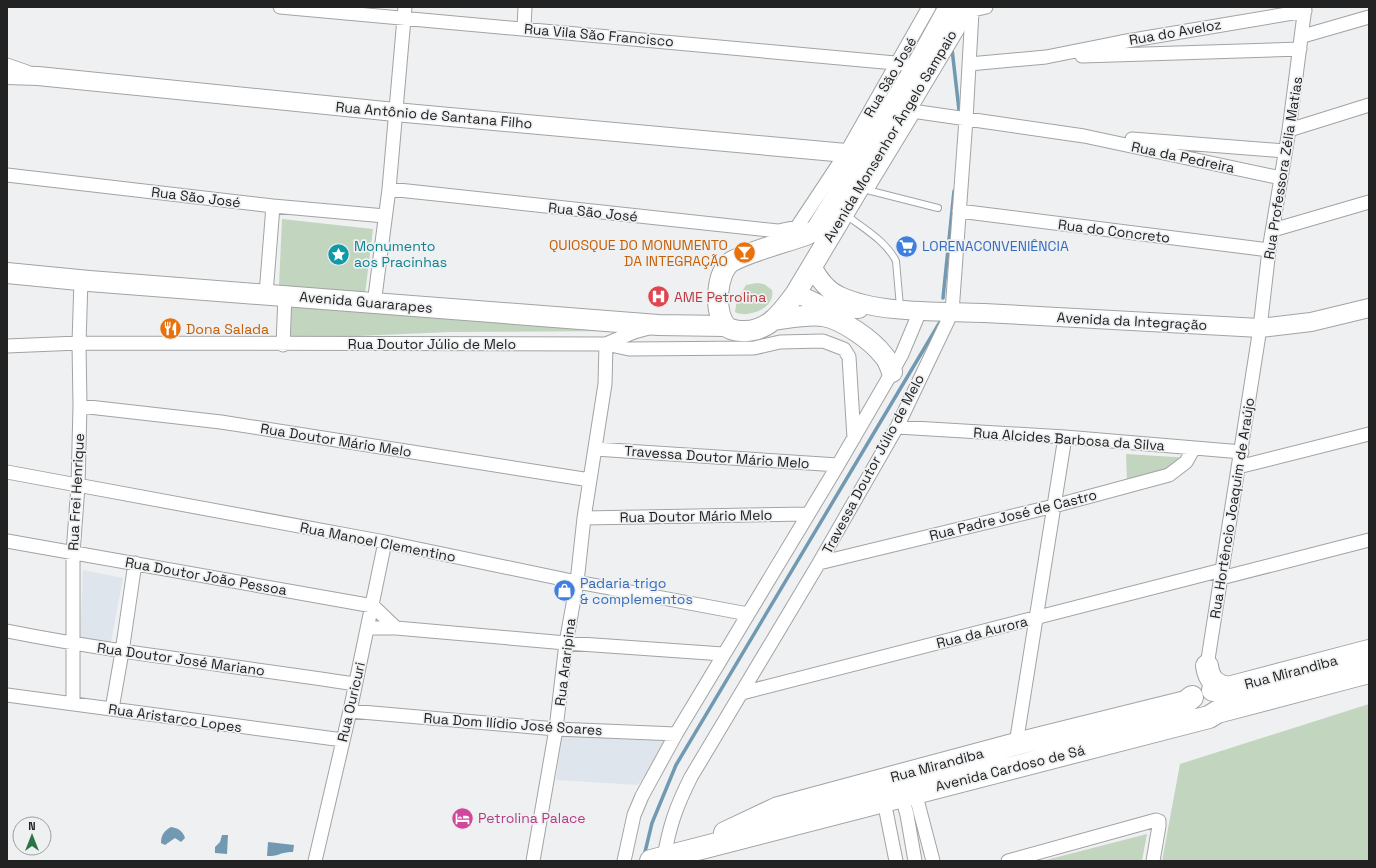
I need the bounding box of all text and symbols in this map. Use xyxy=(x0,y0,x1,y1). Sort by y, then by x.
street label: Rua do Aveloz xyxy=(1127,15,1223,49)
street label: Rua Vila São Francisco xyxy=(523,19,675,51)
street label: Avenida Monsenhor Ângelo Sampaio xyxy=(819,27,961,245)
street label: Rua São José xyxy=(860,34,920,120)
street label: Rua Professora Zélia Matias xyxy=(1260,75,1306,261)
street label: Rua Antônio de Santana Filho xyxy=(335,97,533,133)
street label: Rua da Pedreira xyxy=(1130,137,1236,177)
street label: Rua São José xyxy=(150,183,242,211)
street label: Rua São José xyxy=(547,198,639,226)
street label: Rua do Concreto xyxy=(1057,215,1171,247)
supermarket icon: LORENACONVENIÊNCIA xyxy=(894,233,920,259)
place label: QUIOSQUE DO MONUMENTO DA INTEGRAÇÃO xyxy=(549,236,728,270)
place label: Monumento aos Pracinhas xyxy=(354,237,447,271)
place label: LORENACONVENIÊNCIA xyxy=(922,237,1069,255)
bar icon: QUIOSQUE DO MONUMENTO DA INTEGRAÇÃO xyxy=(731,240,757,266)
place icon: Monumento aos Pracinhas xyxy=(326,241,352,267)
hospital icon: AME Petrolina xyxy=(646,284,672,310)
street label: Avenida Guararapes xyxy=(299,287,433,317)
place label: AME Petrolina xyxy=(674,288,766,306)
street label: Avenida da Integração xyxy=(1056,308,1208,334)
restaurant icon: Dona Salada xyxy=(158,316,184,342)
place label: Dona Salada xyxy=(186,320,269,338)
street label: Rua Doutor Júlio de Melo xyxy=(348,335,516,353)
street label: Travessa Doutor Júlio de Melo xyxy=(818,371,928,557)
street label: Rua Hortêncio Joaquim de Araújo xyxy=(1206,396,1258,620)
street label: Rua Doutor Mário Melo xyxy=(259,419,413,461)
street label: Rua Alcides Barbosa da Silva xyxy=(973,423,1165,455)
street label: Rua Frei Henrique xyxy=(64,433,88,551)
street label: Travessa Doutor Mário Melo xyxy=(624,442,810,472)
street label: Rua Padre José de Castro xyxy=(927,485,1099,545)
street label: Rua Doutor Mário Melo xyxy=(619,506,773,526)
street label: Rua Manoel Clementino xyxy=(299,518,457,566)
street label: Rua Doutor João Pessoa xyxy=(124,553,288,599)
place label: Padaria trigo & complementos xyxy=(580,574,693,608)
shop icon: Padaria trigo & complementos xyxy=(552,578,578,604)
street label: Rua da Aurora xyxy=(934,612,1030,652)
street label: Rua Araripina xyxy=(551,617,579,707)
street label: Rua Doutor José Mariano xyxy=(96,638,266,680)
street label: Rua Mirandiba xyxy=(1242,651,1340,693)
street label: Rua Ouricuri xyxy=(333,660,369,744)
street label: Rua Aristarco Lopes xyxy=(107,700,243,736)
street label: Rua Dom Ilídio José Soares xyxy=(423,709,603,739)
street label: Avenida Cardoso de Sá xyxy=(933,741,1087,795)
street label: Rua Mirandiba xyxy=(888,744,986,786)
hotel icon: Petrolina Palace xyxy=(450,805,476,831)
place label: Petrolina Palace xyxy=(478,809,586,827)
north arrow xyxy=(12,816,52,856)
text: N xyxy=(28,819,36,833)

